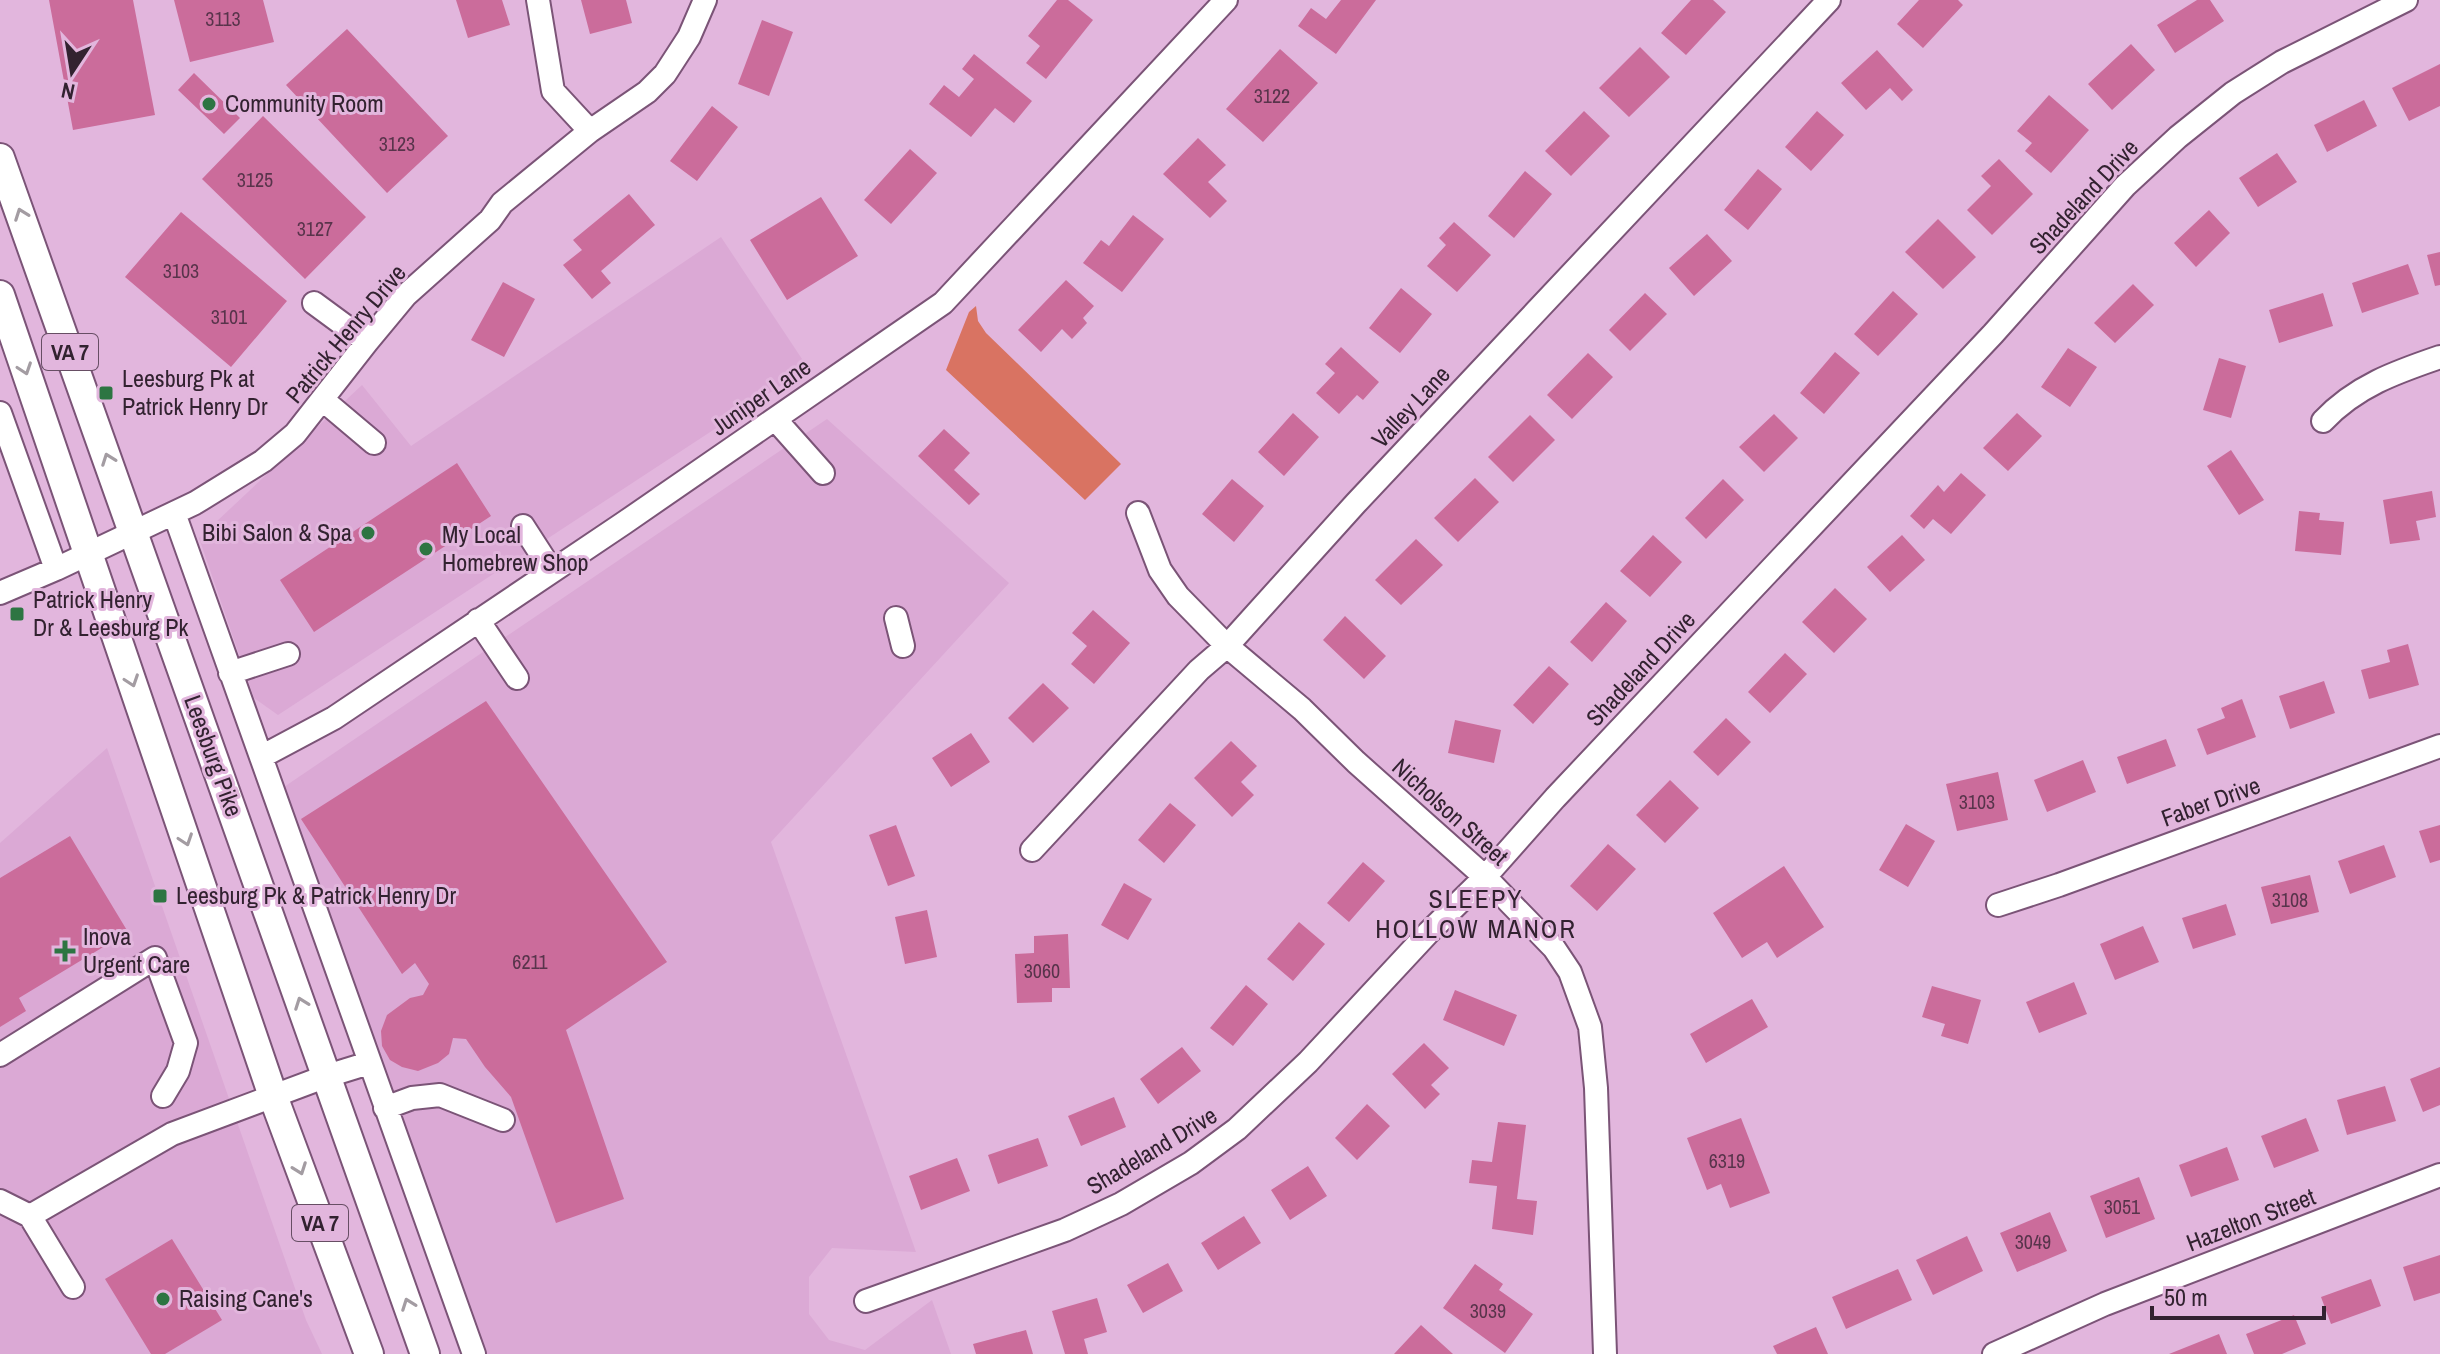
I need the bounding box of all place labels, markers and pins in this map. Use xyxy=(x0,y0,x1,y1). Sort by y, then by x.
place label: Community Room xyxy=(225,87,384,119)
marker: Community Room xyxy=(200,95,218,113)
place label: Leesburg Pk at Patrick Henry Dr xyxy=(122,362,268,422)
marker: Leesburg Pk at Patrick Henry Dr xyxy=(97,384,115,402)
place label: Bibi Salon & Spa xyxy=(202,516,352,548)
place label: My Local Homebrew Shop xyxy=(442,518,589,578)
marker: Bibi Salon & Spa xyxy=(359,524,377,542)
marker: My Local Homebrew Shop xyxy=(417,540,435,558)
place label: Patrick Henry Dr & Leesburg Pk xyxy=(33,583,188,643)
marker: Patrick Henry Dr & Leesburg Pk xyxy=(8,605,26,623)
place label: Leesburg Pk & Patrick Henry Dr xyxy=(176,879,456,911)
marker: Leesburg Pk & Patrick Henry Dr xyxy=(151,887,169,905)
place label: Inova Urgent Care xyxy=(83,920,190,980)
marker: Inova Urgent Care xyxy=(54,940,76,962)
place label: Raising Cane's xyxy=(179,1282,313,1314)
marker: Raising Cane's xyxy=(154,1290,172,1308)

